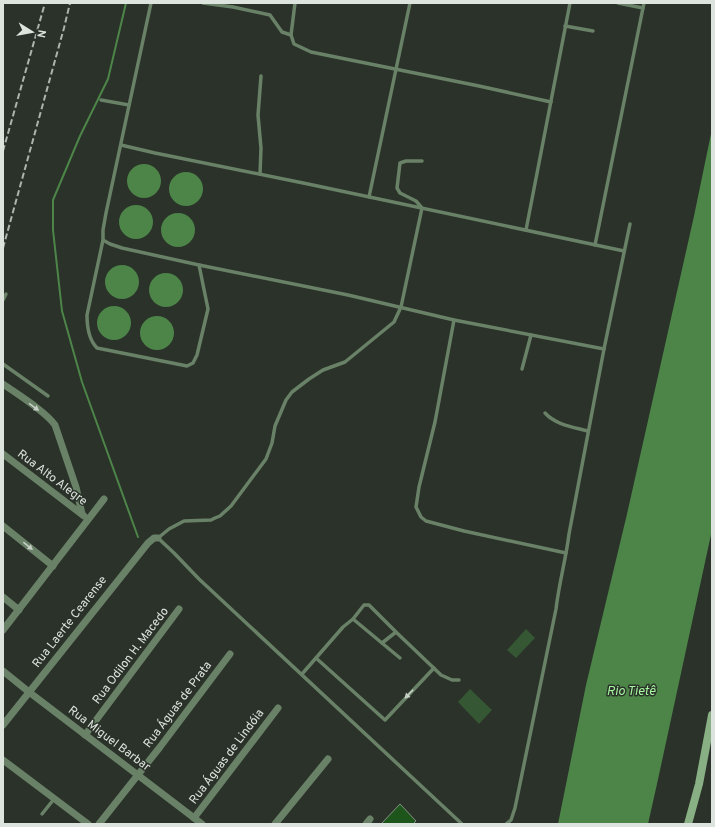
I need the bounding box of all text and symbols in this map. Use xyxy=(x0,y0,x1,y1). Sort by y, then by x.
north arrow xyxy=(12,12,52,52)
text: N xyxy=(33,29,48,39)
one-way arrow xyxy=(29,403,40,411)
street label: Rua Alto Alegre xyxy=(14,446,90,510)
one-way arrow xyxy=(22,542,33,551)
street label: Rua Laerte Cearense xyxy=(29,573,111,671)
street label: Rua Odilon H. Macedo xyxy=(89,604,173,708)
street label: Rua Águas de Prata xyxy=(140,658,216,752)
water label: Rio Tietê xyxy=(606,684,656,700)
one-way arrow xyxy=(404,689,414,699)
street label: Rua Miguel Barbar xyxy=(64,703,154,776)
street label: Rua Águas de Lindóia xyxy=(186,706,268,808)

